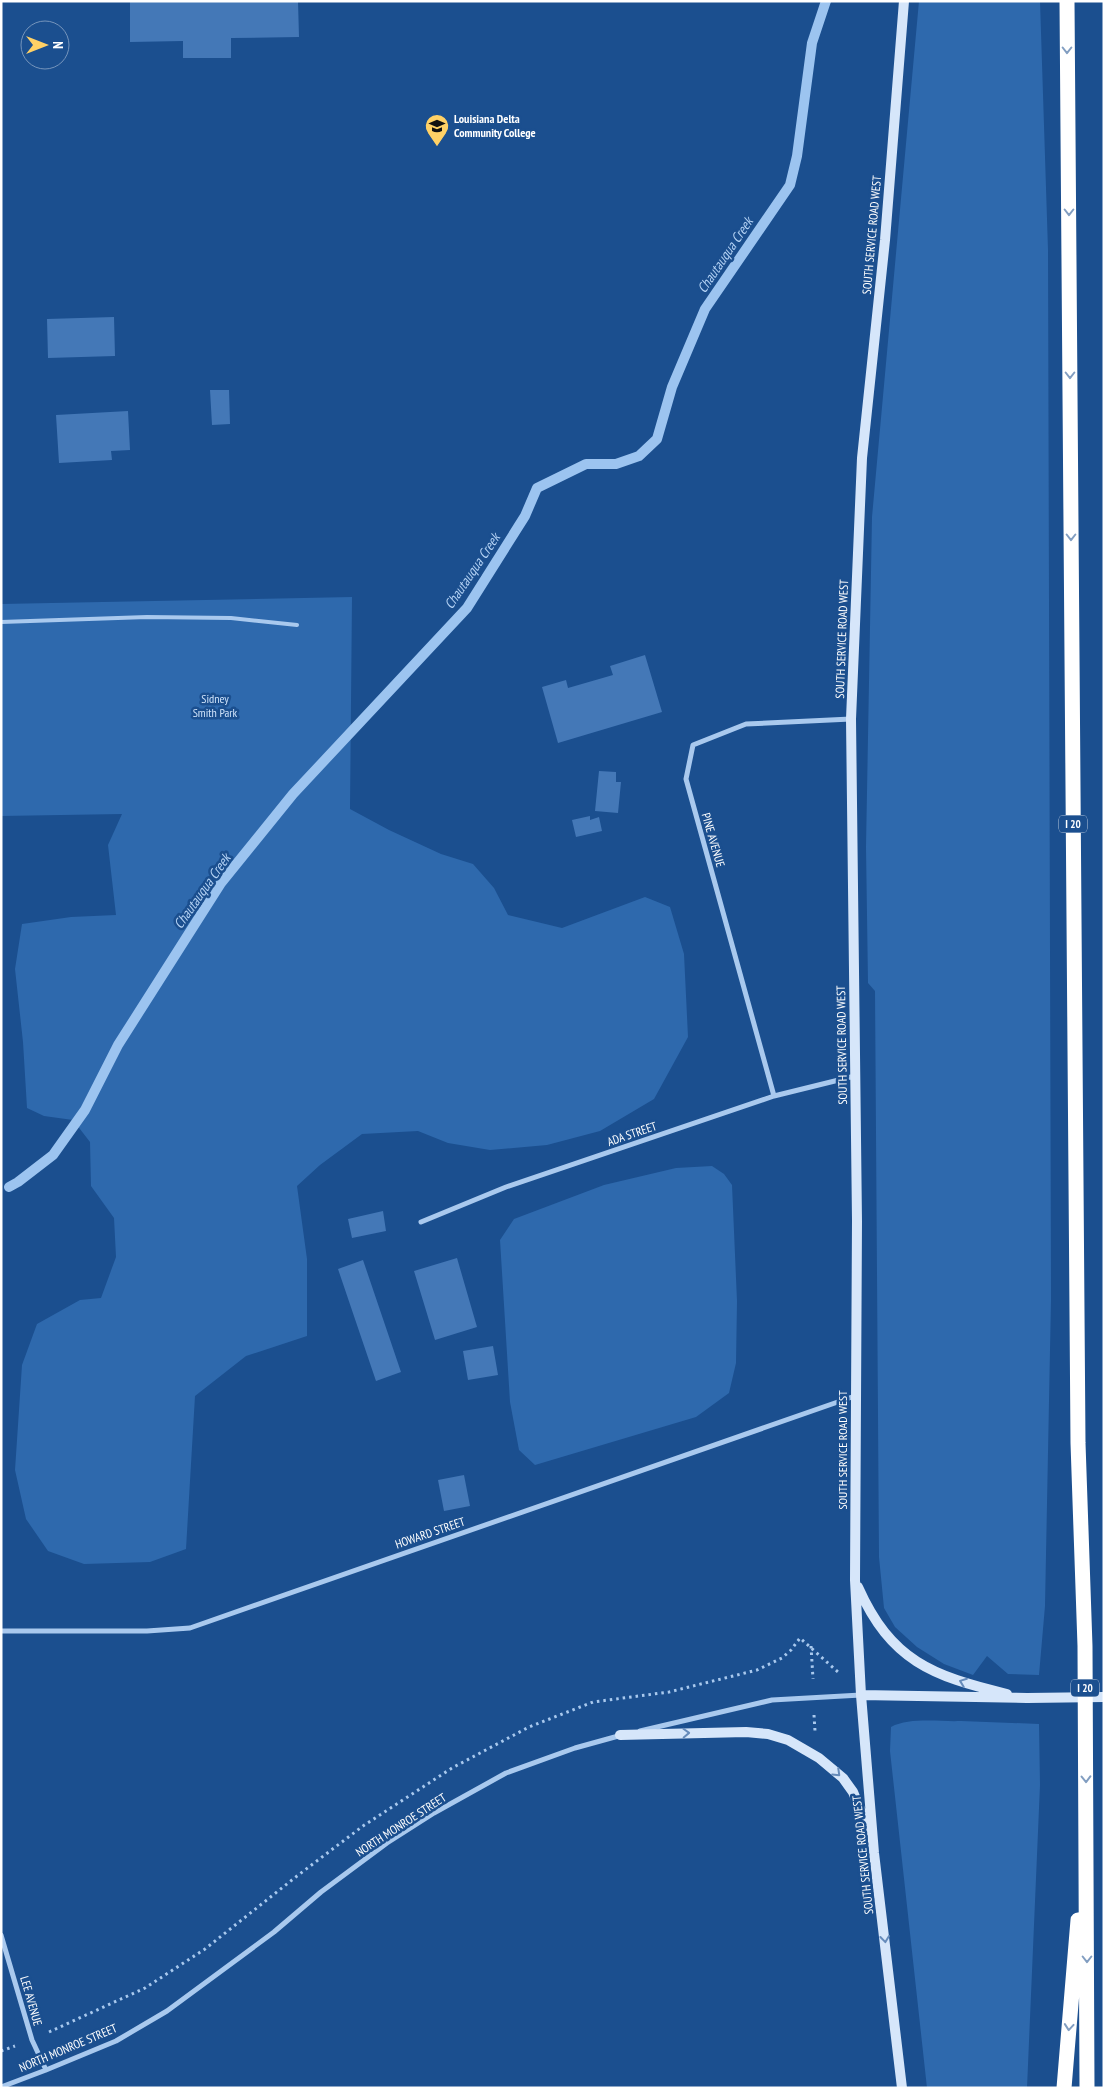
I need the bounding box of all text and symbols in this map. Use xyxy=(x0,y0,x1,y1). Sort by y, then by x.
north arrow xyxy=(20,20,70,70)
text: N xyxy=(49,41,67,49)
one-way arrow xyxy=(1062,46,1072,54)
place label: Louisiana Delta Community College xyxy=(454,111,536,140)
school or university icon: Louisiana Delta Community College xyxy=(424,113,450,147)
street label: SOUTH SERVICE ROAD WEST xyxy=(859,174,884,295)
one-way arrow xyxy=(1064,209,1074,217)
water label: Chautauqua Creek xyxy=(693,212,758,296)
one-way arrow xyxy=(1065,372,1075,379)
water label: Chautauqua Creek xyxy=(440,528,505,612)
one-way arrow xyxy=(1066,534,1076,542)
street label: SOUTH SERVICE ROAD WEST xyxy=(832,579,851,699)
park label: Sidney Smith Park xyxy=(193,691,238,720)
street label: PINE AVENUE xyxy=(699,811,728,869)
road number: I 20 xyxy=(1059,816,1087,832)
water label: Chautauqua Creek xyxy=(170,849,235,932)
street label: SOUTH SERVICE ROAD WEST xyxy=(833,985,850,1105)
street label: ADA STREET xyxy=(605,1118,659,1149)
street label: SOUTH SERVICE ROAD WEST xyxy=(835,1390,850,1510)
street label: HOWARD STREET xyxy=(393,1513,467,1551)
one-way arrow xyxy=(959,1678,968,1688)
road number: I 20 xyxy=(1071,1680,1099,1696)
one-way arrow xyxy=(683,1728,691,1739)
one-way arrow xyxy=(831,1767,840,1776)
one-way arrow xyxy=(1081,1776,1091,1783)
street label: NORTH MONROE STREET xyxy=(353,1789,449,1859)
street label: SOUTH SERVICE ROAD WEST xyxy=(849,1794,876,1915)
one-way arrow xyxy=(879,1936,890,1944)
one-way arrow xyxy=(1082,1956,1092,1963)
street label: LEE AVENUE xyxy=(17,1974,46,2028)
street label: NORTH MONROE STREET xyxy=(17,2020,120,2075)
one-way arrow xyxy=(1064,2023,1075,2031)

